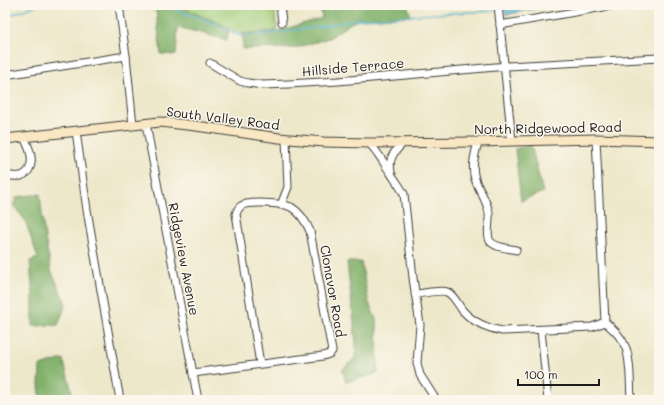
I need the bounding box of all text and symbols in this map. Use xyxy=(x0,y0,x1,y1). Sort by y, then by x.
street label: Hillside Terrace xyxy=(301,54,405,79)
street label: South Valley Road xyxy=(166,102,281,133)
street label: North Ridgewood Road xyxy=(474,118,622,137)
street label: Ridgeview Avenue xyxy=(165,201,204,317)
street label: Clonavor Road xyxy=(317,244,350,338)
scale bar xyxy=(518,361,599,387)
text: 100 m xyxy=(524,366,558,382)

